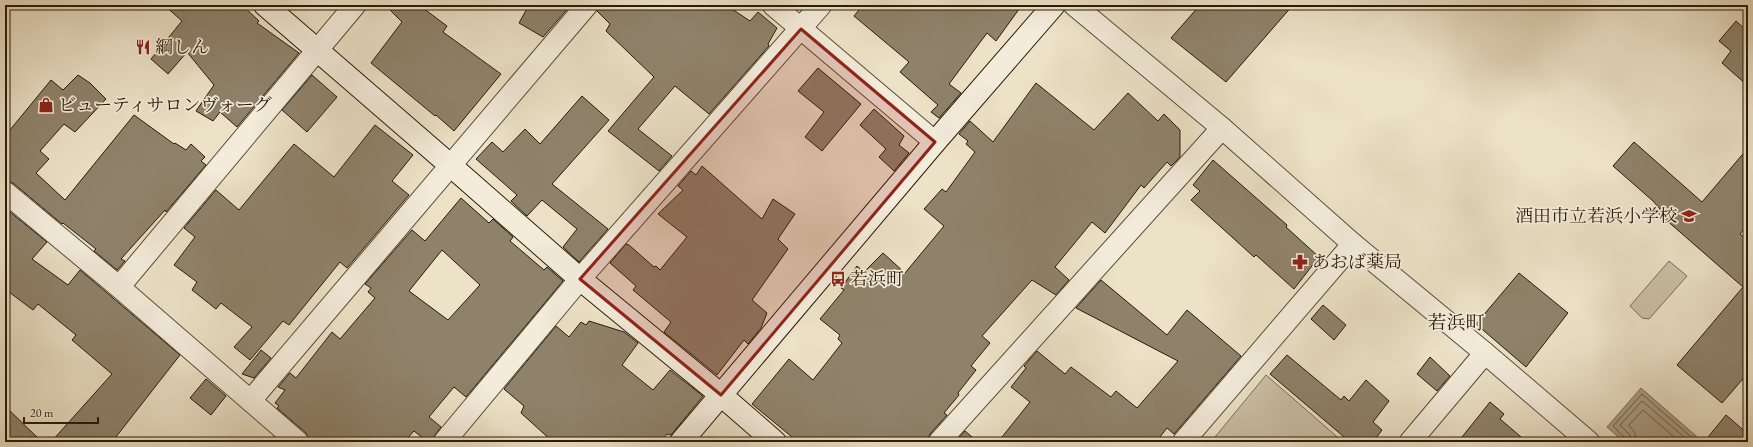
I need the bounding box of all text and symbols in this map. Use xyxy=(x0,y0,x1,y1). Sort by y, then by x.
place label: 綱しん xyxy=(155,35,209,58)
restaurant icon: 綱しん xyxy=(134,38,152,56)
place label: ビューティサロンヴォーグ xyxy=(58,93,272,116)
shop icon: ビューティサロンヴォーグ xyxy=(37,96,55,114)
place label: 酒田市立若浜小学校 xyxy=(1515,204,1677,227)
school or university icon: 酒田市立若浜小学校 xyxy=(1680,207,1698,225)
place label: あおば薬局 xyxy=(1312,250,1402,273)
pharmacy icon: あおば薬局 xyxy=(1291,253,1309,271)
place label: 若浜町 xyxy=(850,267,904,290)
bus stop icon: 若浜町 xyxy=(829,270,847,288)
district label: 若浜町 xyxy=(1427,310,1485,335)
scale bar xyxy=(24,399,98,425)
text: 20 m xyxy=(30,405,54,421)

